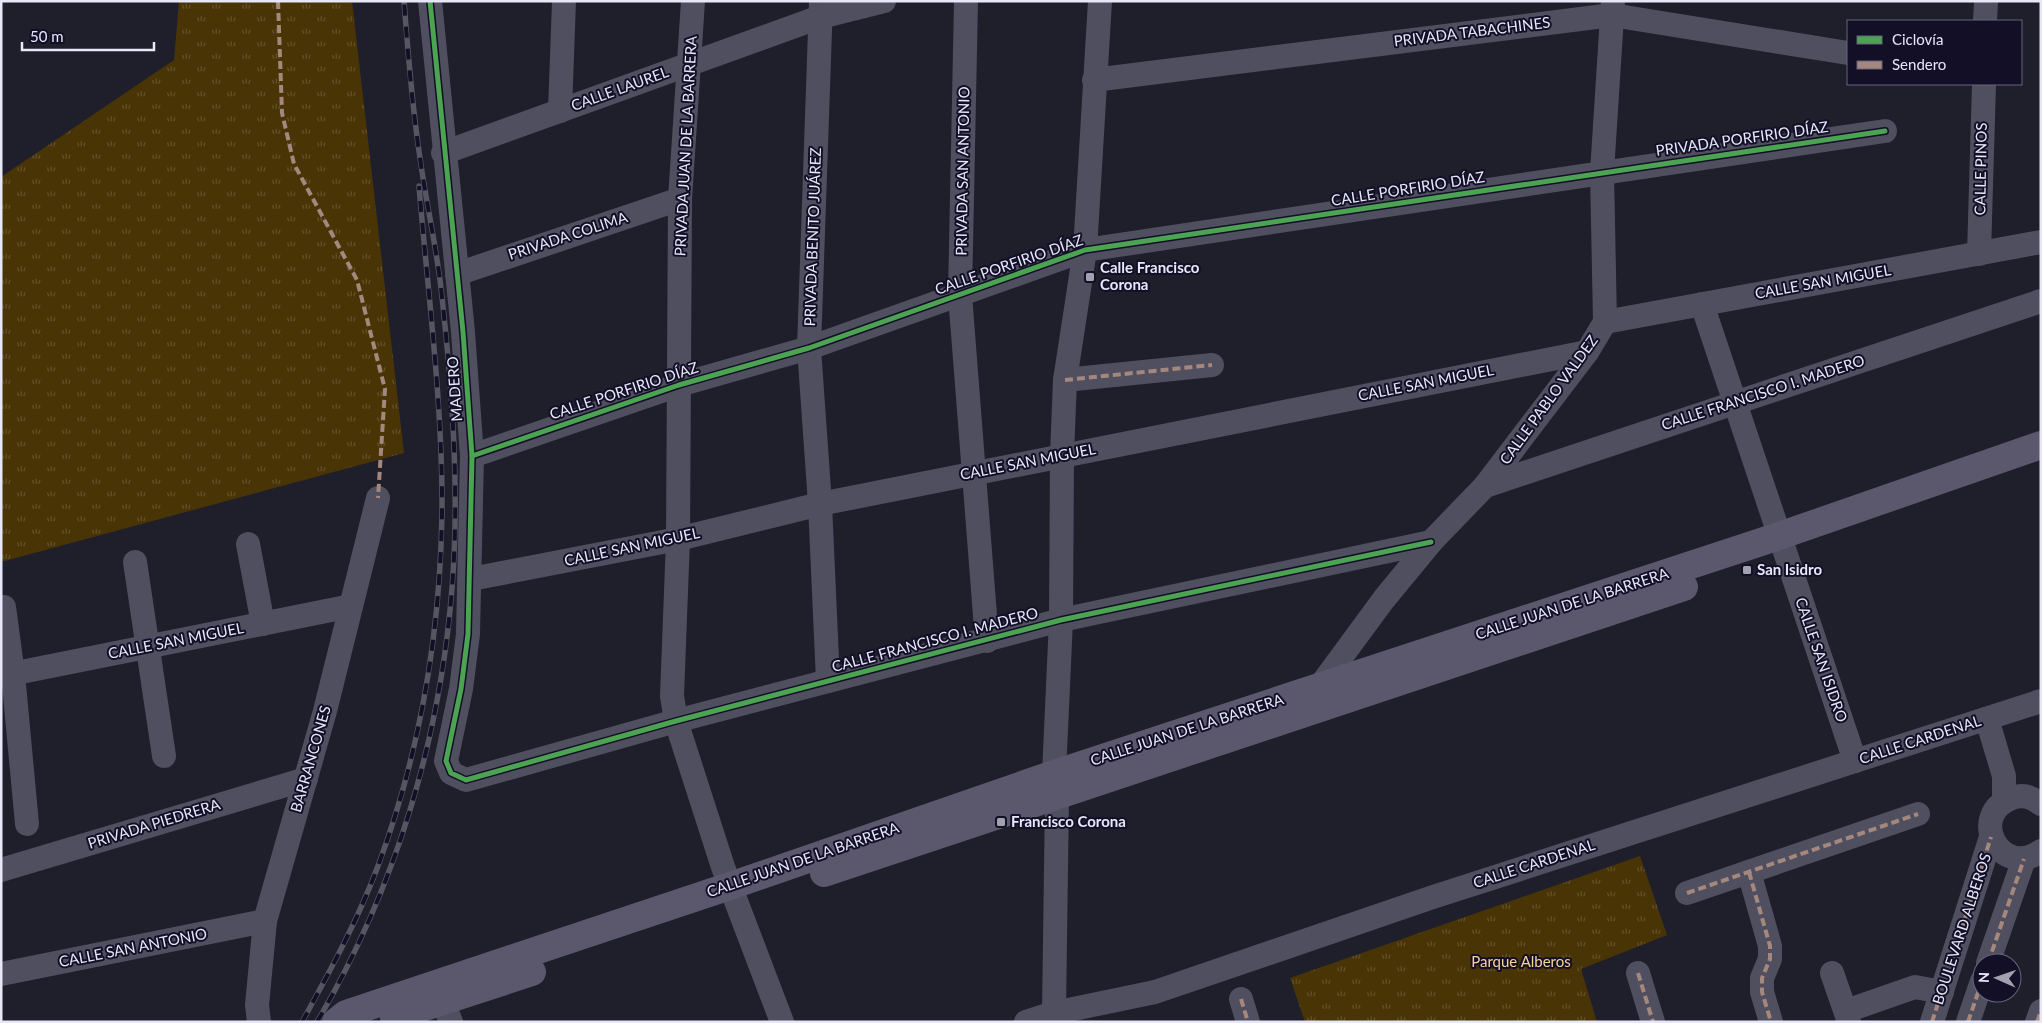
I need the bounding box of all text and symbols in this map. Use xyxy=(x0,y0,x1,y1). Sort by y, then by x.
street label: PRIVADA TABACHINES xyxy=(1393,12,1551,50)
scale bar xyxy=(22,20,155,52)
legend xyxy=(1847,20,2022,85)
text: 50 m xyxy=(30,27,64,45)
text: Ciclovía xyxy=(1892,30,1943,48)
street label: PRIVADA JUAN DE LA BARRERA xyxy=(670,34,700,257)
text: Sendero xyxy=(1892,55,1946,73)
street label: CALLE LAUREL xyxy=(568,62,671,114)
street label: PRIVADA SAN ANTONIO xyxy=(952,86,972,256)
street label: PRIVADA PORFIRIO DÍAZ xyxy=(1654,117,1829,159)
street label: CALLE PINOS xyxy=(1970,122,1990,216)
street label: PRIVADA BENITO JUÁREZ xyxy=(800,147,824,327)
street label: CALLE PORFIRIO DÍAZ xyxy=(1330,167,1486,209)
street label: PRIVADA COLIMA xyxy=(506,207,630,263)
street label: CALLE PORFIRIO DÍAZ xyxy=(932,230,1085,298)
place label: Calle Francisco Corona xyxy=(1100,258,1200,293)
street label: CALLE SAN MIGUEL xyxy=(1753,260,1893,302)
marker: Calle Francisco Corona xyxy=(1084,271,1096,283)
street label: CALLE PABLO VALDEZ xyxy=(1495,331,1601,467)
street label: CALLE FRANCISCO I. MADERO xyxy=(1659,351,1867,433)
street label: MADERO xyxy=(443,356,465,422)
street label: CALLE PORFIRIO DÍAZ xyxy=(547,357,700,423)
street label: CALLE SAN MIGUEL xyxy=(1356,360,1496,404)
street label: CALLE SAN MIGUEL xyxy=(958,439,1098,483)
street label: CALLE SAN MIGUEL xyxy=(562,523,701,569)
place label: San Isidro xyxy=(1757,560,1822,578)
street label: CALLE JUAN DE LA BARRERA xyxy=(1473,563,1671,643)
marker: San Isidro xyxy=(1741,564,1753,576)
street label: CALLE SAN ISIDRO xyxy=(1792,595,1852,724)
street label: CALLE FRANCISCO I. MADERO xyxy=(830,603,1040,675)
street label: CALLE SAN MIGUEL xyxy=(106,618,246,662)
street label: CALLE JUAN DE LA BARRERA xyxy=(1088,689,1286,769)
street label: BARRANCONES xyxy=(286,703,334,814)
street label: CALLE CARDENAL xyxy=(1856,711,1983,767)
street label: PRIVADA PIEDRERA xyxy=(85,794,223,852)
place label: Francisco Corona xyxy=(1011,812,1126,830)
marker: Francisco Corona xyxy=(995,816,1007,828)
street label: CALLE JUAN DE LA BARRERA xyxy=(704,817,902,900)
street label: CALLE CARDENAL xyxy=(1470,835,1597,891)
street label: BOULEVARD ALBEROS xyxy=(1928,851,1994,1007)
street label: CALLE SAN ANTONIO xyxy=(57,924,208,970)
park label: Parque Alberos xyxy=(1471,952,1571,970)
north arrow xyxy=(1972,953,2022,1003)
text: N xyxy=(1975,972,1992,983)

